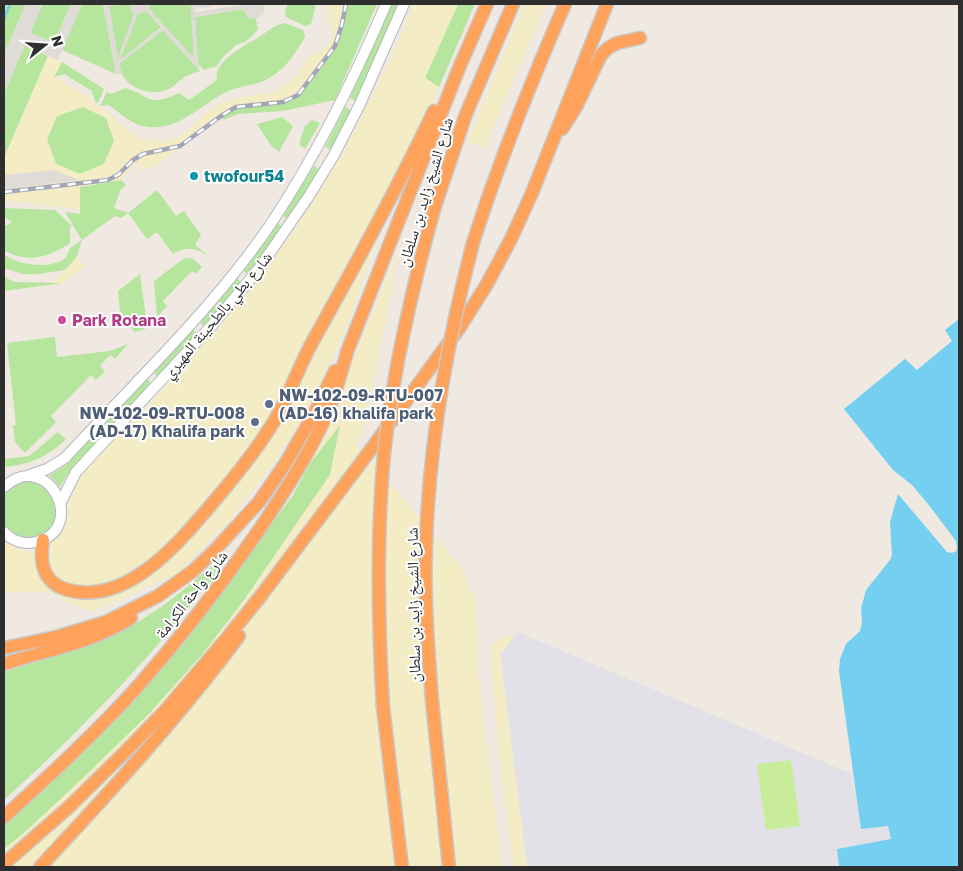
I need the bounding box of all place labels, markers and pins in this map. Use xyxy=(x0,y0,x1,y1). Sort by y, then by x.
place label: twofour54 xyxy=(204,166,284,186)
marker: twofour54 xyxy=(188,170,200,182)
place label: Park Rotana xyxy=(72,310,166,330)
marker: Park Rotana xyxy=(56,314,68,326)
place label: NW-102-09-RTU-007 (AD-16) khalifa park xyxy=(279,385,443,423)
marker: NW-102-09-RTU-007 (AD-16) khalifa park xyxy=(263,398,275,410)
place label: NW-102-09-RTU-008 (AD-17) Khalifa park xyxy=(79,403,246,441)
marker: NW-102-09-RTU-008 (AD-17) Khalifa park xyxy=(249,416,261,428)

